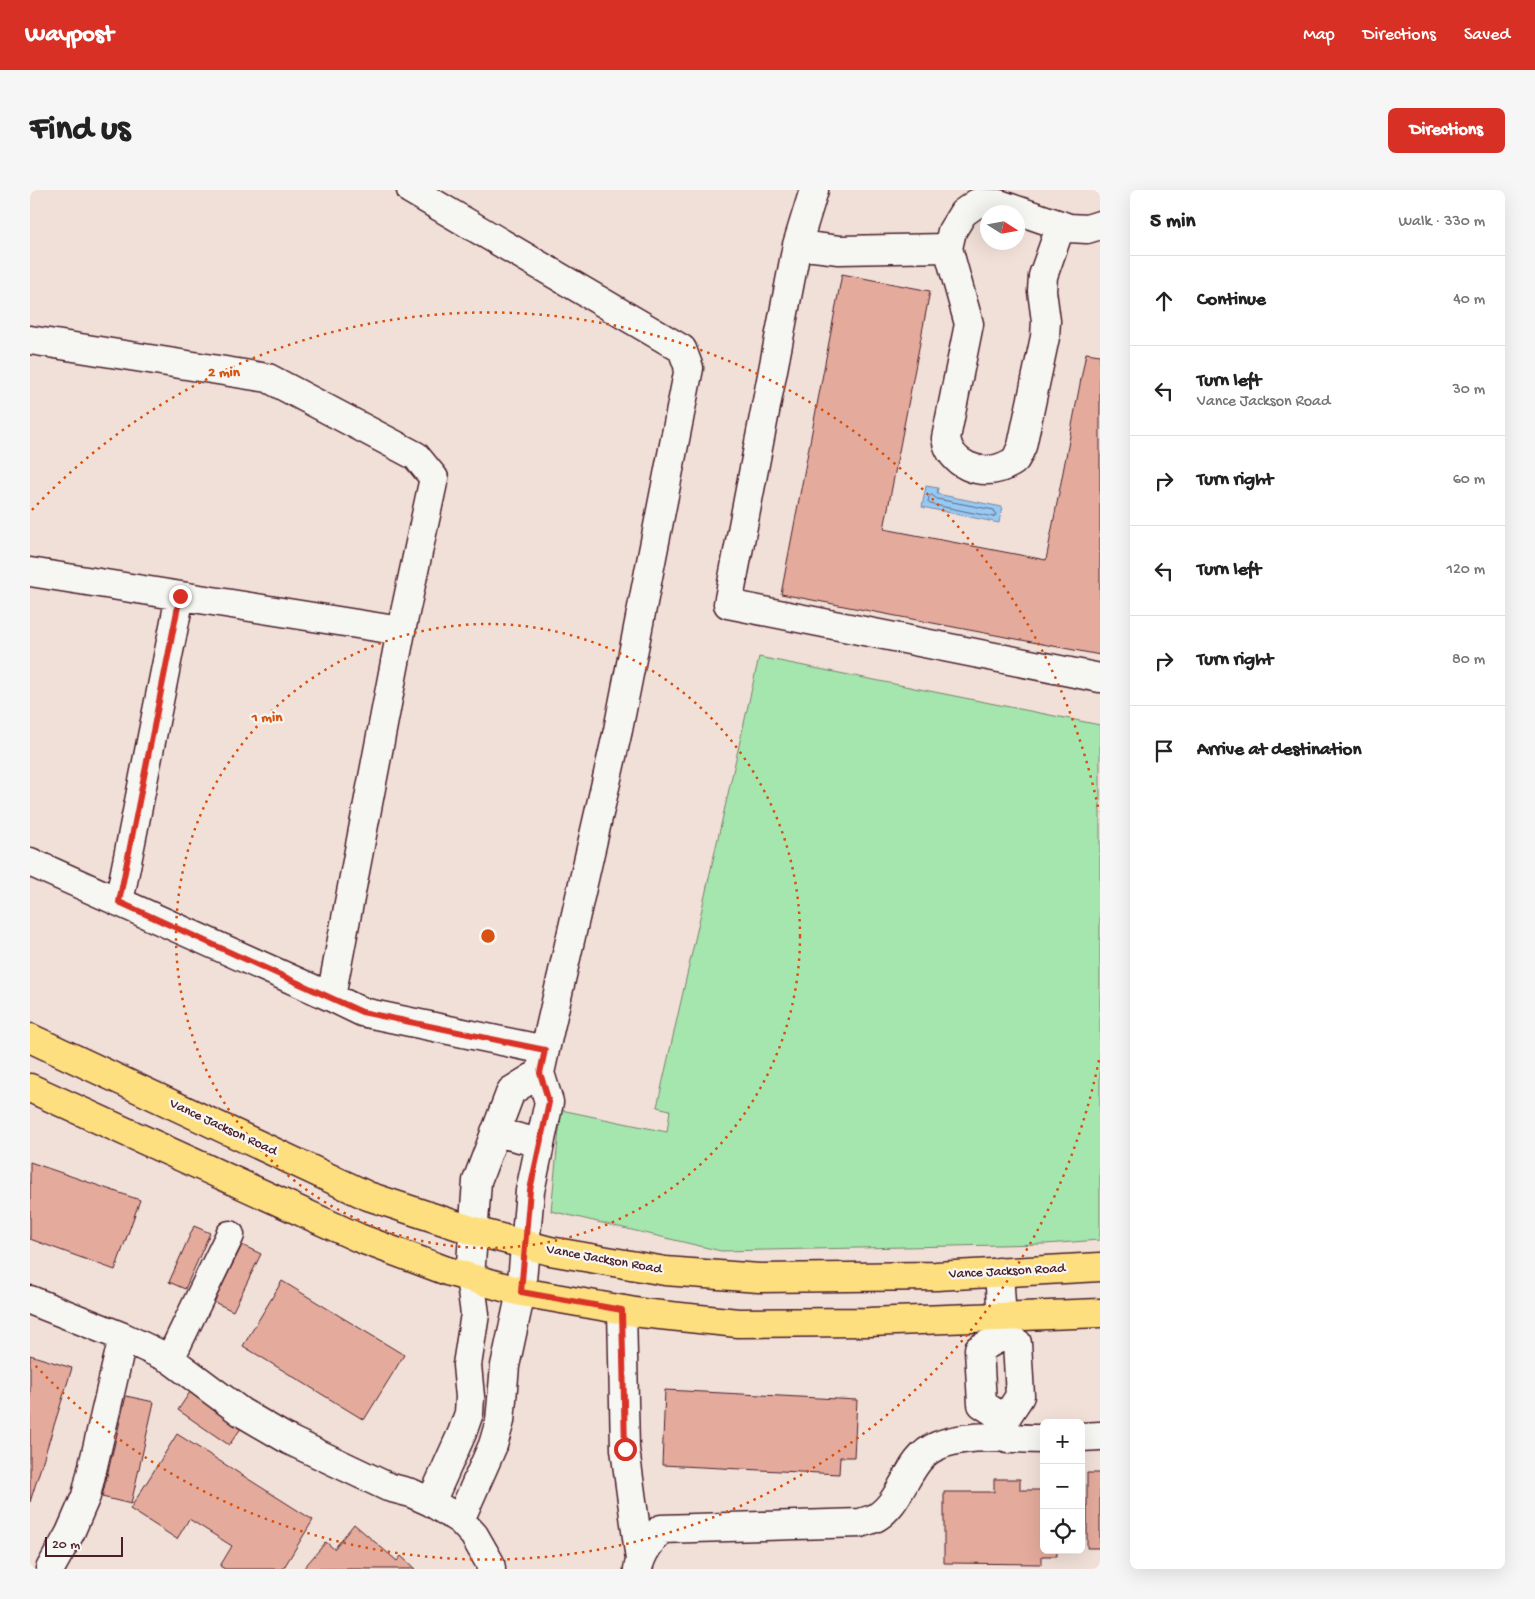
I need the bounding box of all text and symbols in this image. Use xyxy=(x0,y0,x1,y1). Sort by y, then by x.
text: Waypost xyxy=(25,21,113,50)
text: Map xyxy=(1303,25,1335,46)
text: Directions xyxy=(1363,25,1436,46)
text: Saved xyxy=(1464,25,1510,46)
button: Directions xyxy=(1388,108,1505,153)
text: Find us xyxy=(30,110,130,151)
north arrow xyxy=(980,205,1025,250)
text: 5 min xyxy=(1150,210,1195,235)
text: Walk · 330 m xyxy=(1398,213,1485,232)
icon: ahead xyxy=(1150,287,1178,315)
text: Continue xyxy=(1197,289,1266,312)
text: 40 m xyxy=(1453,291,1485,310)
text: 2 min xyxy=(208,364,241,382)
text: Turn left xyxy=(1197,370,1261,393)
icon: left xyxy=(1150,377,1178,405)
text: 30 m xyxy=(1452,381,1485,400)
text: Vance Jackson Road xyxy=(1197,393,1330,412)
icon: right xyxy=(1150,467,1178,495)
text: Turn right xyxy=(1197,469,1273,492)
text: 60 m xyxy=(1453,471,1485,490)
icon: left xyxy=(1150,557,1178,585)
text: Turn left xyxy=(1197,559,1261,582)
text: 120 m xyxy=(1446,561,1485,580)
route end xyxy=(169,585,192,608)
icon: right xyxy=(1150,647,1178,675)
text: Turn right xyxy=(1197,649,1273,672)
text: 80 m xyxy=(1452,651,1485,670)
text: 1 min xyxy=(251,709,283,727)
icon: arrive xyxy=(1150,737,1178,765)
text: Arrive at destination xyxy=(1197,739,1361,762)
centre of rings xyxy=(479,927,497,945)
street label: Vance Jackson Road xyxy=(166,1095,281,1161)
street label: Vance Jackson Road xyxy=(544,1241,665,1279)
street label: Vance Jackson Road xyxy=(947,1260,1067,1284)
map controls xyxy=(1040,1419,1085,1554)
button: + xyxy=(1040,1419,1085,1464)
route start xyxy=(614,1438,637,1461)
button: − xyxy=(1040,1464,1085,1509)
button: locate xyxy=(1040,1509,1085,1554)
scale bar xyxy=(45,1534,122,1557)
text: 20 m xyxy=(52,1537,80,1554)

